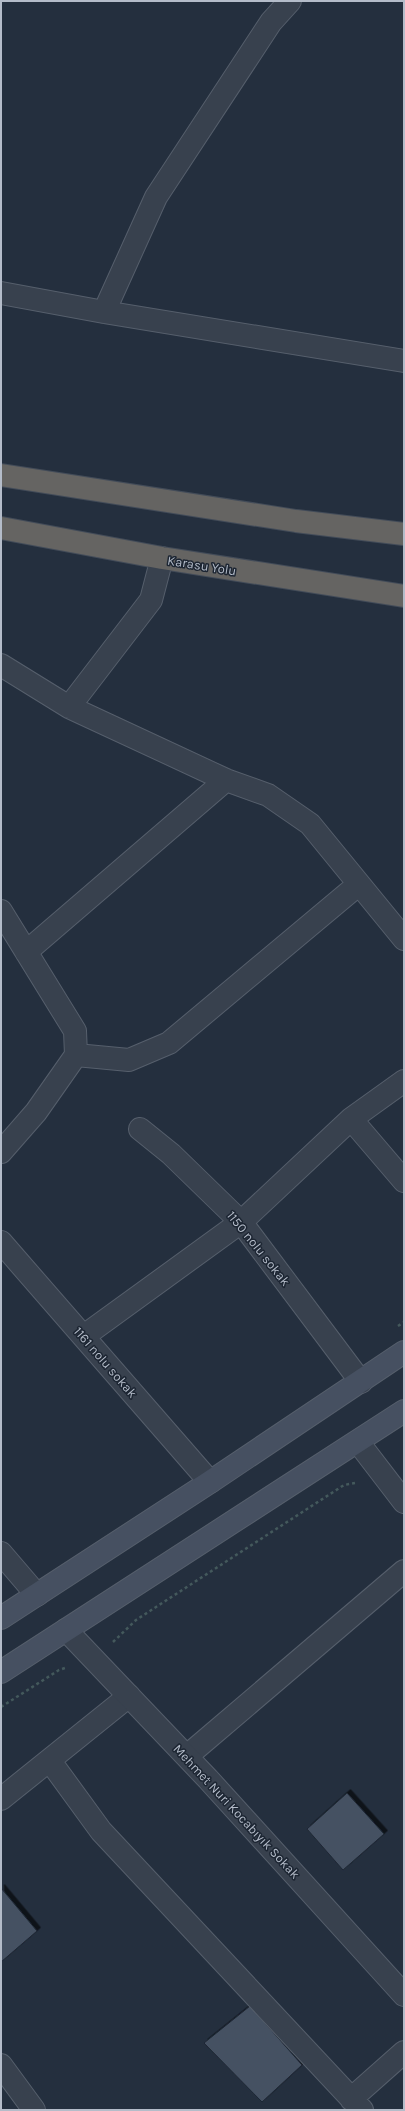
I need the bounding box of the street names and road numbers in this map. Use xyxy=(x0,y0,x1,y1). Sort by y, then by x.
street label: Karasu Yolu xyxy=(166,553,237,578)
street label: 1150 nolu sokak xyxy=(224,1208,293,1289)
street label: 1161 nolu sokak xyxy=(71,1324,140,1401)
street label: Mehmet Nuri Kocabıyık Sokak xyxy=(170,1741,303,1882)

